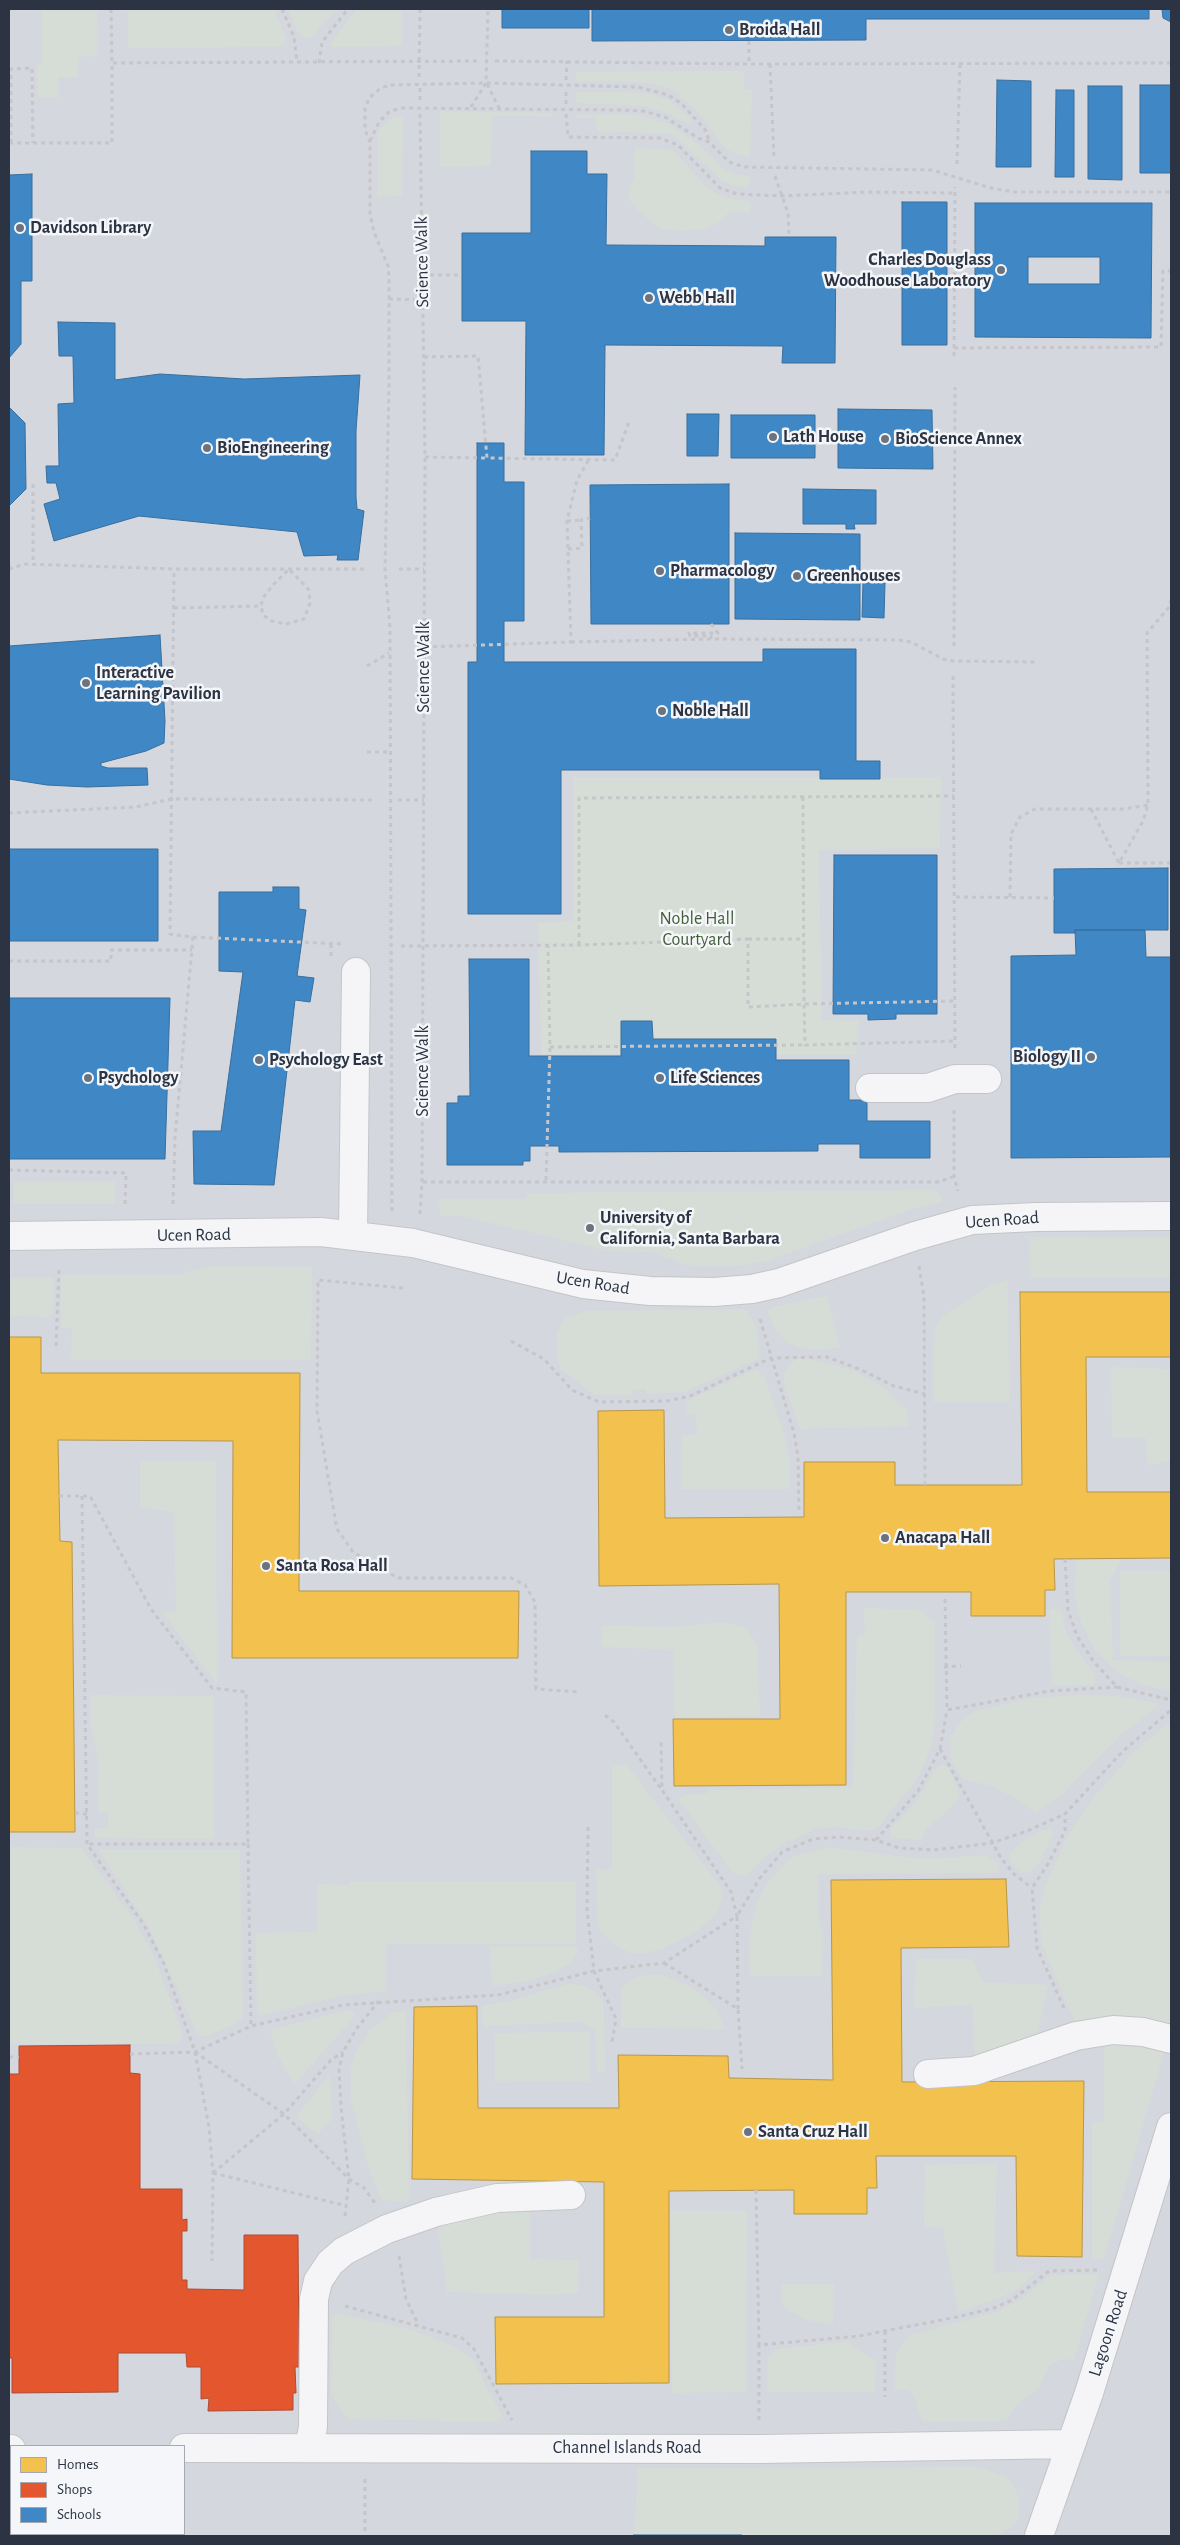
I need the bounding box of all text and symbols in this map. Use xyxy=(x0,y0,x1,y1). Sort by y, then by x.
place label: Broida Hall xyxy=(739,19,820,41)
marker: Broida Hall xyxy=(723,24,735,36)
street label: Science Walk xyxy=(410,216,434,308)
place label: Davidson Library xyxy=(30,217,151,239)
marker: Davidson Library xyxy=(14,222,26,234)
place label: Charles Douglass Woodhouse Laboratory xyxy=(824,249,991,292)
marker: Charles Douglass Woodhouse Laboratory xyxy=(995,264,1007,276)
place label: Webb Hall xyxy=(659,287,735,309)
marker: Webb Hall xyxy=(643,292,655,304)
place label: Lath House xyxy=(783,426,864,448)
place label: BioScience Annex xyxy=(895,428,1022,450)
marker: Lath House xyxy=(767,431,779,443)
marker: BioScience Annex xyxy=(879,433,891,445)
place label: BioEngineering xyxy=(217,437,329,459)
marker: BioEngineering xyxy=(201,442,213,454)
place label: Pharmacology xyxy=(670,560,774,582)
marker: Pharmacology xyxy=(654,565,666,577)
place label: Greenhouses xyxy=(807,565,900,587)
marker: Greenhouses xyxy=(791,570,803,582)
street label: Science Walk xyxy=(413,621,435,713)
place label: Interactive Learning Pavilion xyxy=(96,662,221,704)
marker: Interactive Learning Pavilion xyxy=(80,677,92,689)
place label: Noble Hall xyxy=(672,700,749,722)
marker: Noble Hall xyxy=(656,705,668,717)
park label: Noble Hall Courtyard xyxy=(660,908,734,951)
street label: Science Walk xyxy=(412,1025,434,1117)
place label: Biology II xyxy=(1013,1046,1081,1068)
place label: Psychology East xyxy=(269,1049,383,1071)
marker: Biology II xyxy=(1085,1051,1097,1063)
marker: Psychology East xyxy=(253,1054,265,1066)
place label: Psychology xyxy=(98,1067,179,1089)
place label: Life Sciences xyxy=(670,1067,760,1089)
marker: Psychology xyxy=(82,1072,94,1084)
marker: Life Sciences xyxy=(654,1072,666,1084)
place label: University of California, Santa Barbara xyxy=(600,1207,780,1250)
street label: Ucen Road xyxy=(964,1207,1040,1233)
marker: University of California, Santa Barbara xyxy=(584,1222,596,1234)
street label: Ucen Road xyxy=(157,1224,231,1246)
street label: Ucen Road xyxy=(555,1267,631,1299)
place label: Anacapa Hall xyxy=(895,1527,990,1549)
marker: Anacapa Hall xyxy=(879,1532,891,1544)
place label: Santa Rosa Hall xyxy=(276,1555,388,1577)
marker: Santa Rosa Hall xyxy=(260,1560,272,1572)
place label: Santa Cruz Hall xyxy=(758,2121,868,2143)
marker: Santa Cruz Hall xyxy=(742,2126,754,2138)
street label: Lagoon Road xyxy=(1084,2287,1132,2379)
street label: Channel Islands Road xyxy=(553,2437,701,2459)
legend xyxy=(10,2445,185,2535)
text: Homes xyxy=(57,2457,99,2472)
text: Shops xyxy=(57,2482,92,2497)
text: Schools xyxy=(57,2507,101,2522)

